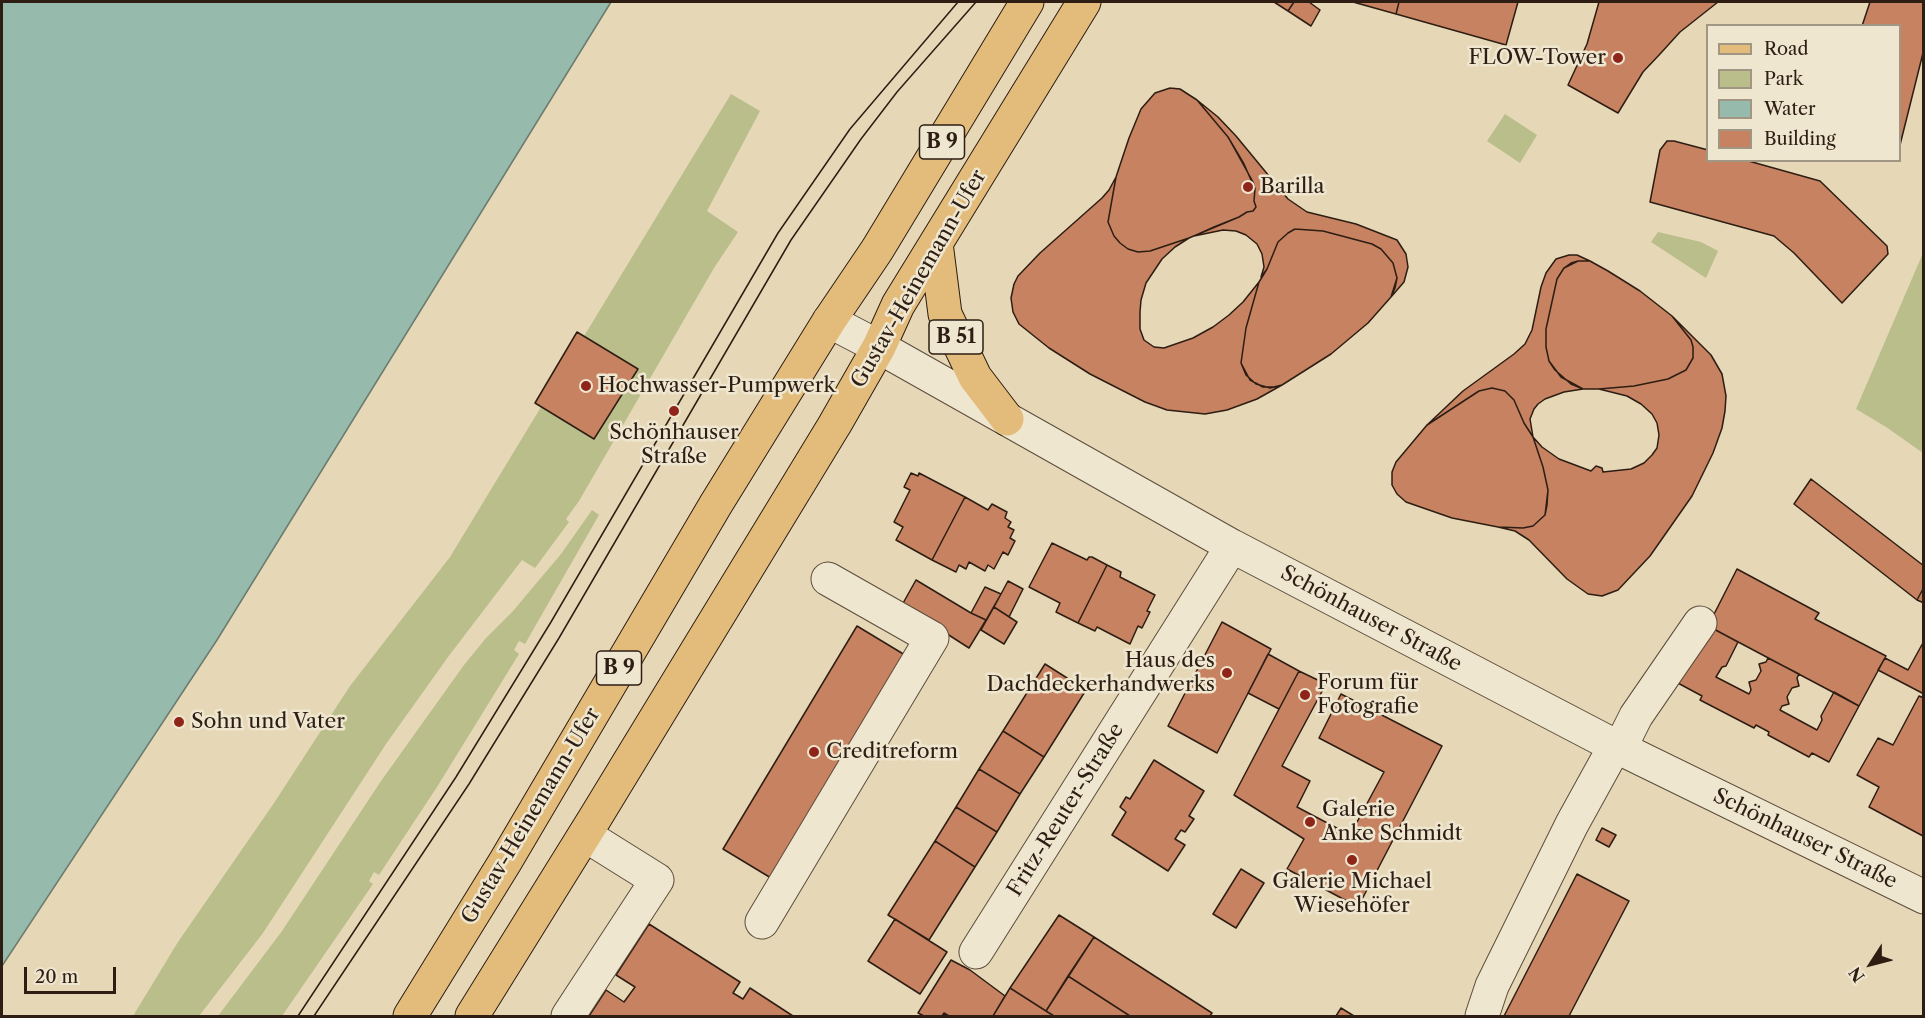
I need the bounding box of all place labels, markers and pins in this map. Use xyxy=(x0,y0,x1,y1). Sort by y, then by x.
place label: FLOW-Tower xyxy=(1468,45,1606,71)
marker: FLOW-Tower xyxy=(1611,51,1625,65)
place label: Barilla xyxy=(1260,174,1325,200)
marker: Barilla xyxy=(1241,180,1255,194)
place label: Hochwasser-Pumpwerk xyxy=(598,373,836,399)
marker: Hochwasser-Pumpwerk xyxy=(579,379,593,393)
marker: Schönhauser Straße xyxy=(667,404,681,418)
place label: Schönhauser Straße xyxy=(609,420,739,470)
place label: Haus des Dachdeckerhandwerks xyxy=(987,648,1215,698)
marker: Haus des Dachdeckerhandwerks xyxy=(1220,666,1234,680)
place label: Forum für Fotografie xyxy=(1317,670,1419,720)
marker: Forum für Fotografie xyxy=(1298,688,1312,702)
place label: Sohn und Vater xyxy=(191,709,345,735)
marker: Sohn und Vater xyxy=(172,715,186,729)
place label: Creditreform xyxy=(826,739,958,765)
marker: Creditreform xyxy=(807,745,821,759)
place label: Galerie Anke Schmidt xyxy=(1322,797,1462,847)
marker: Galerie Anke Schmidt xyxy=(1303,815,1317,829)
marker: Galerie Michael Wiesehöfer xyxy=(1345,853,1359,867)
place label: Galerie Michael Wiesehöfer xyxy=(1272,869,1432,919)

